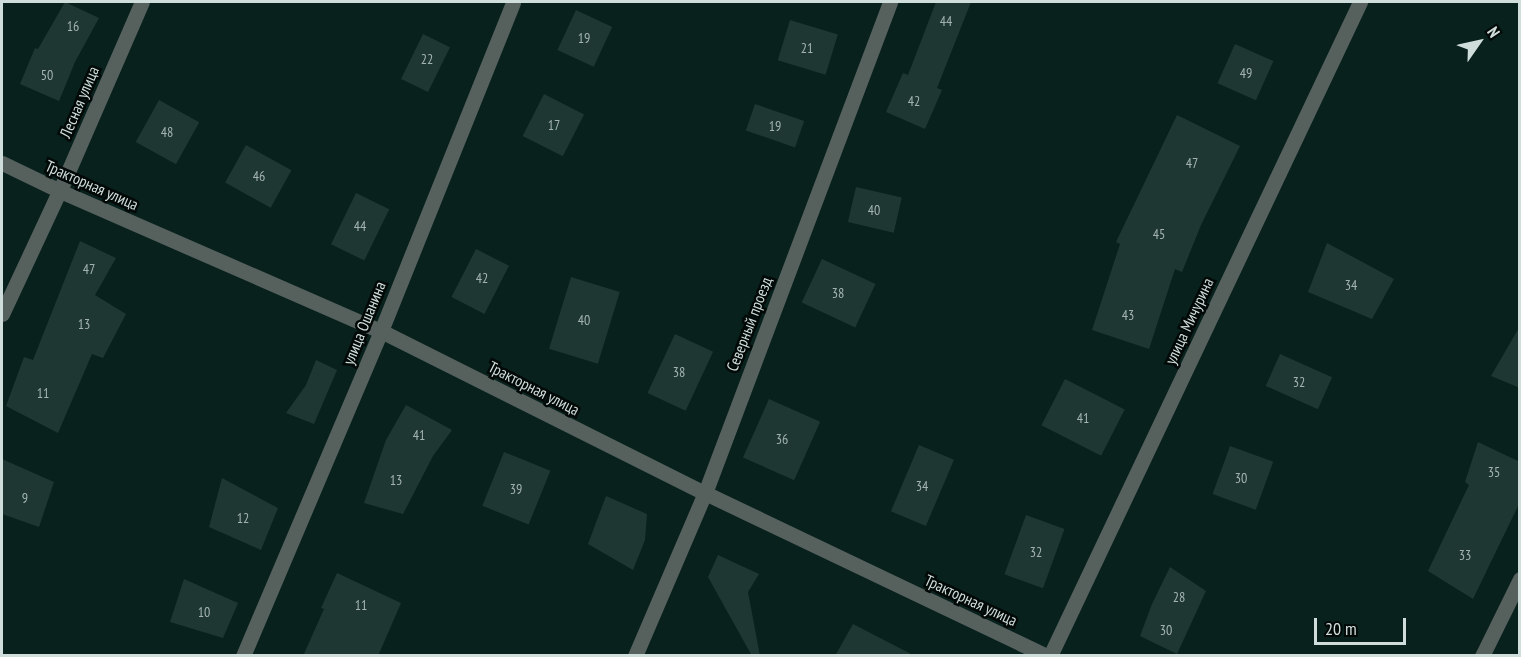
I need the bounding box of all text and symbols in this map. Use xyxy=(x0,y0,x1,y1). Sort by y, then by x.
north arrow xyxy=(1449,12,1509,72)
house number: 44 xyxy=(940,13,952,29)
house number: 16 xyxy=(67,18,79,34)
text: N xyxy=(1483,23,1505,41)
house number: 19 xyxy=(578,30,590,46)
house number: 21 xyxy=(801,40,813,56)
house number: 22 xyxy=(421,51,433,67)
street label: Лесная улица xyxy=(55,63,103,141)
house number: 49 xyxy=(1240,65,1252,81)
house number: 50 xyxy=(41,67,53,83)
house number: 42 xyxy=(908,93,920,109)
house number: 17 xyxy=(548,117,560,133)
house number: 19 xyxy=(769,118,781,134)
house number: 48 xyxy=(161,124,173,140)
house number: 47 xyxy=(1186,155,1198,171)
street label: Тракторная улица xyxy=(43,156,141,214)
house number: 46 xyxy=(253,168,265,184)
house number: 40 xyxy=(868,202,880,218)
house number: 44 xyxy=(354,218,366,234)
house number: 45 xyxy=(1153,226,1165,242)
house number: 47 xyxy=(83,261,95,277)
house number: 42 xyxy=(476,270,488,286)
street label: Северный проезд xyxy=(722,274,776,374)
street label: улица Мичурина xyxy=(1161,275,1217,367)
house number: 34 xyxy=(1345,277,1357,293)
street label: улица Ошанина xyxy=(339,279,389,367)
house number: 38 xyxy=(832,285,844,301)
house number: 43 xyxy=(1122,307,1134,323)
house number: 40 xyxy=(578,312,590,328)
house number: 13 xyxy=(78,316,90,332)
street label: Тракторная улица xyxy=(485,357,583,419)
house number: 38 xyxy=(673,364,685,380)
house number: 32 xyxy=(1293,374,1305,390)
house number: 11 xyxy=(37,385,49,401)
house number: 41 xyxy=(1077,410,1089,426)
house number: 41 xyxy=(413,427,425,443)
house number: 36 xyxy=(776,431,788,447)
house number: 35 xyxy=(1488,464,1500,480)
house number: 30 xyxy=(1235,470,1247,486)
house number: 13 xyxy=(390,472,402,488)
house number: 34 xyxy=(916,478,928,494)
house number: 39 xyxy=(510,481,522,497)
house number: 9 xyxy=(22,490,28,506)
house number: 12 xyxy=(237,510,249,526)
house number: 32 xyxy=(1030,544,1042,560)
house number: 33 xyxy=(1459,547,1471,563)
street label: Тракторная улица xyxy=(922,570,1020,630)
house number: 28 xyxy=(1173,589,1185,605)
house number: 11 xyxy=(355,597,367,613)
house number: 10 xyxy=(198,604,210,620)
scale bar xyxy=(1317,606,1408,644)
text: 20 m xyxy=(1325,617,1357,640)
house number: 30 xyxy=(1160,622,1172,638)

